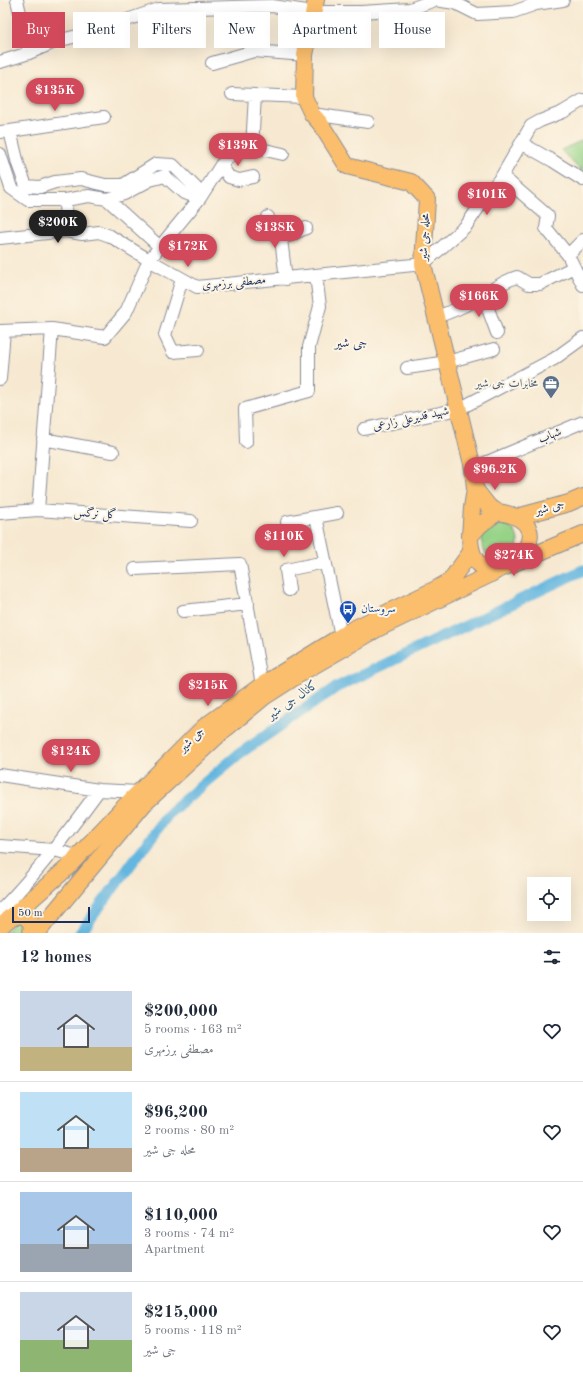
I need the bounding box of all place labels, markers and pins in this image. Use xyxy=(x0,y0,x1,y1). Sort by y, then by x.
pin: $135K xyxy=(27,78,83,112)
pin: $139K xyxy=(210,133,266,167)
pin: $101K xyxy=(459,182,515,216)
pin: $200K xyxy=(30,210,86,244)
pin: $138K xyxy=(247,215,303,249)
pin: $172K xyxy=(160,234,216,268)
pin: $166K xyxy=(451,284,507,318)
office icon: مخابرات جی شیر xyxy=(541,374,561,399)
place label: مخابرات جی شیر xyxy=(473,378,539,390)
pin: $96.2K xyxy=(462,457,528,491)
pin: $110K xyxy=(256,524,312,558)
pin: $274K xyxy=(486,543,542,577)
bus stop icon: سروستان xyxy=(338,599,358,624)
place label: سروستان xyxy=(361,603,396,616)
pin: $215K xyxy=(180,673,236,707)
pin: $124K xyxy=(43,739,99,773)

